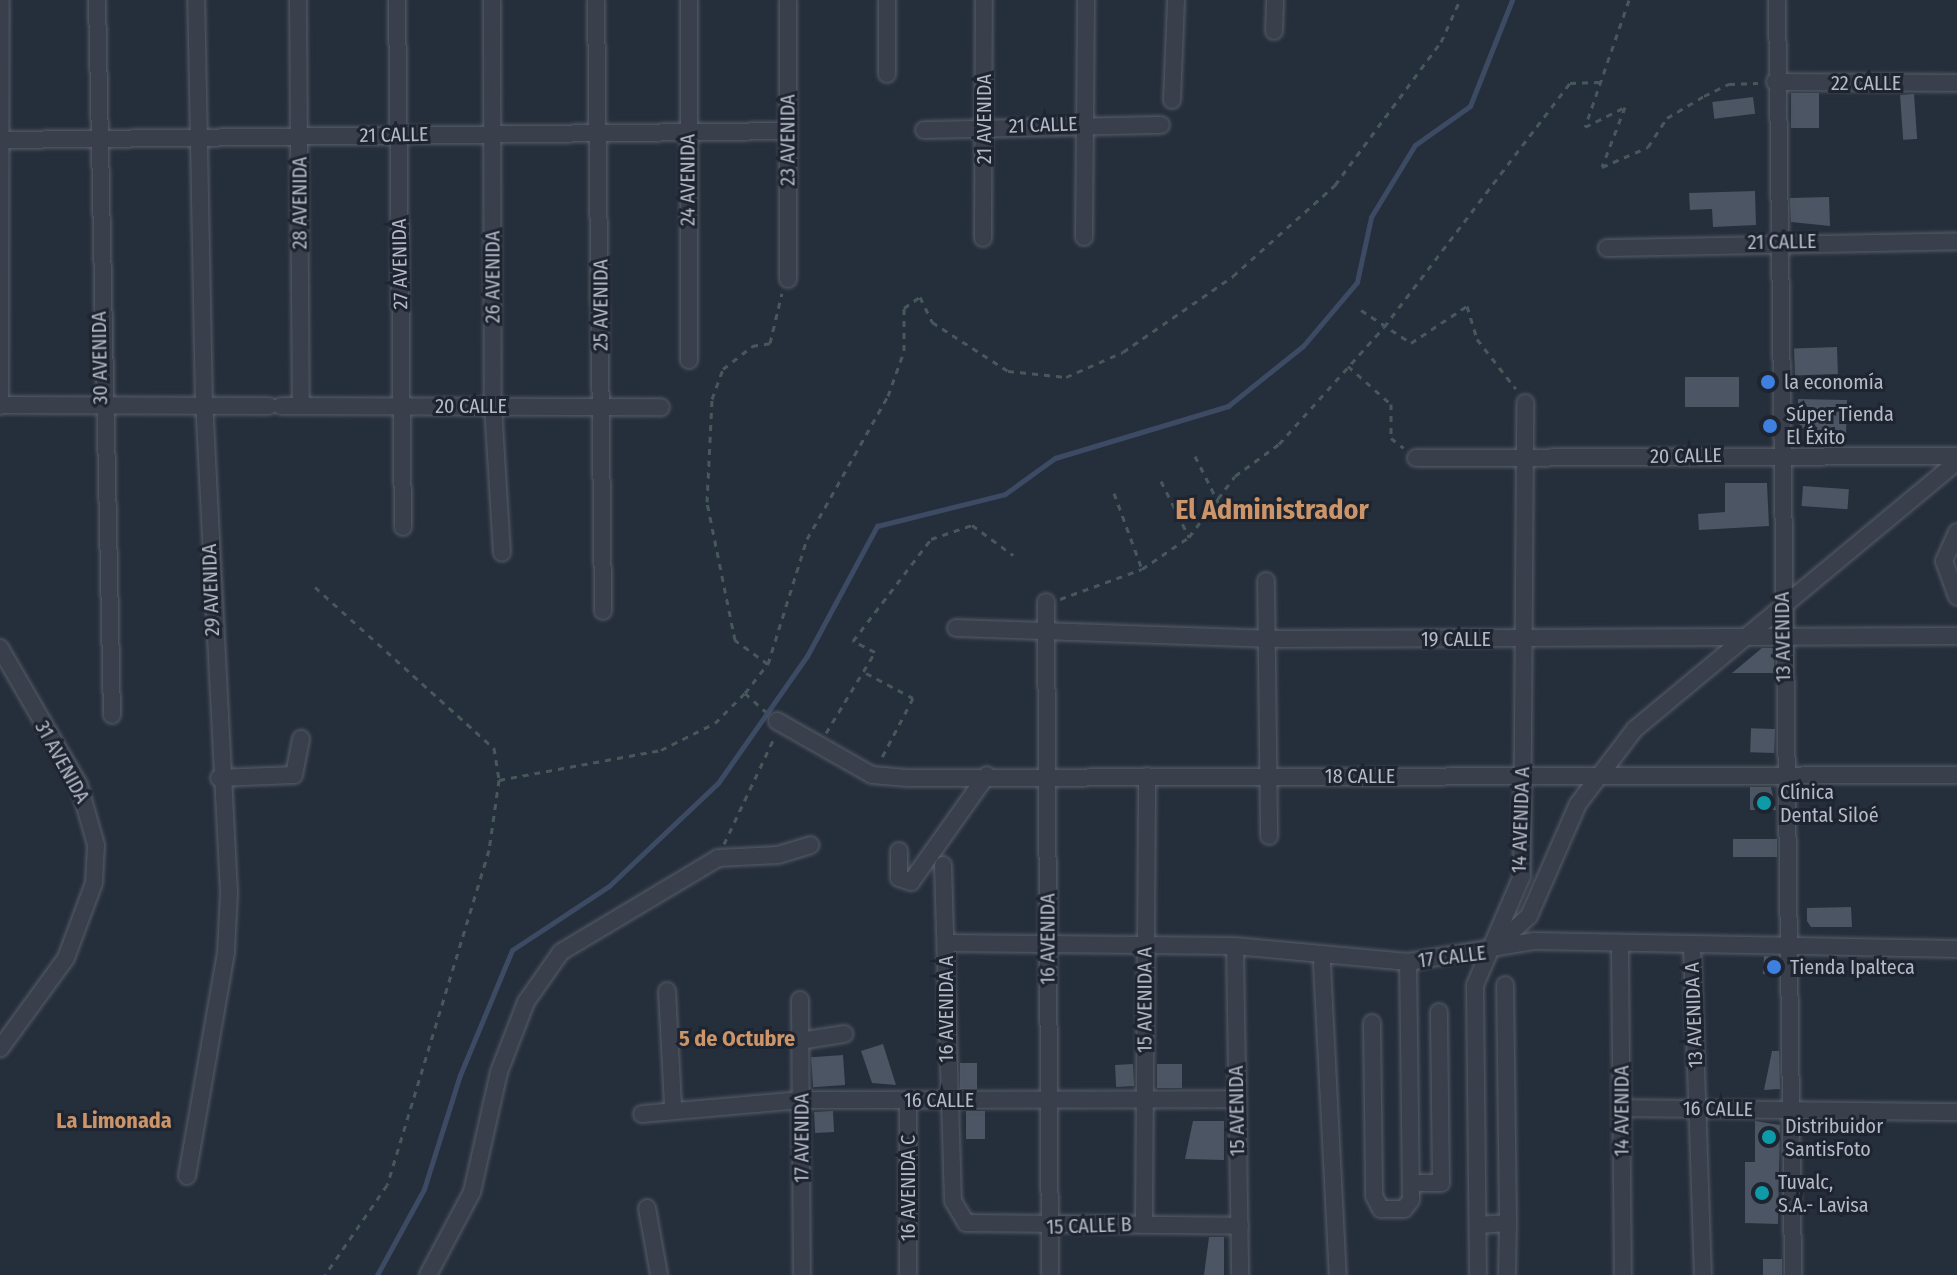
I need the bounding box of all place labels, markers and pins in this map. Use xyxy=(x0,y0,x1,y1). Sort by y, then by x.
place label: la economía xyxy=(1784,370,1884,394)
marker: la economía xyxy=(1759,373,1777,391)
place label: Súper Tienda El Éxito xyxy=(1786,402,1894,449)
marker: Súper Tienda El Éxito xyxy=(1761,417,1779,435)
place label: Clínica Dental Siloé xyxy=(1780,780,1879,827)
marker: Clínica Dental Siloé xyxy=(1755,794,1773,812)
place label: Tienda Ipalteca xyxy=(1790,955,1915,979)
marker: Tienda Ipalteca xyxy=(1765,958,1783,976)
place label: Distribuidor SantisFoto xyxy=(1785,1114,1883,1161)
marker: Distribuidor SantisFoto xyxy=(1760,1128,1778,1146)
place label: Tuvalc, S.A.- Lavisa xyxy=(1778,1170,1869,1217)
marker: Tuvalc, S.A.- Lavisa xyxy=(1753,1184,1771,1202)

